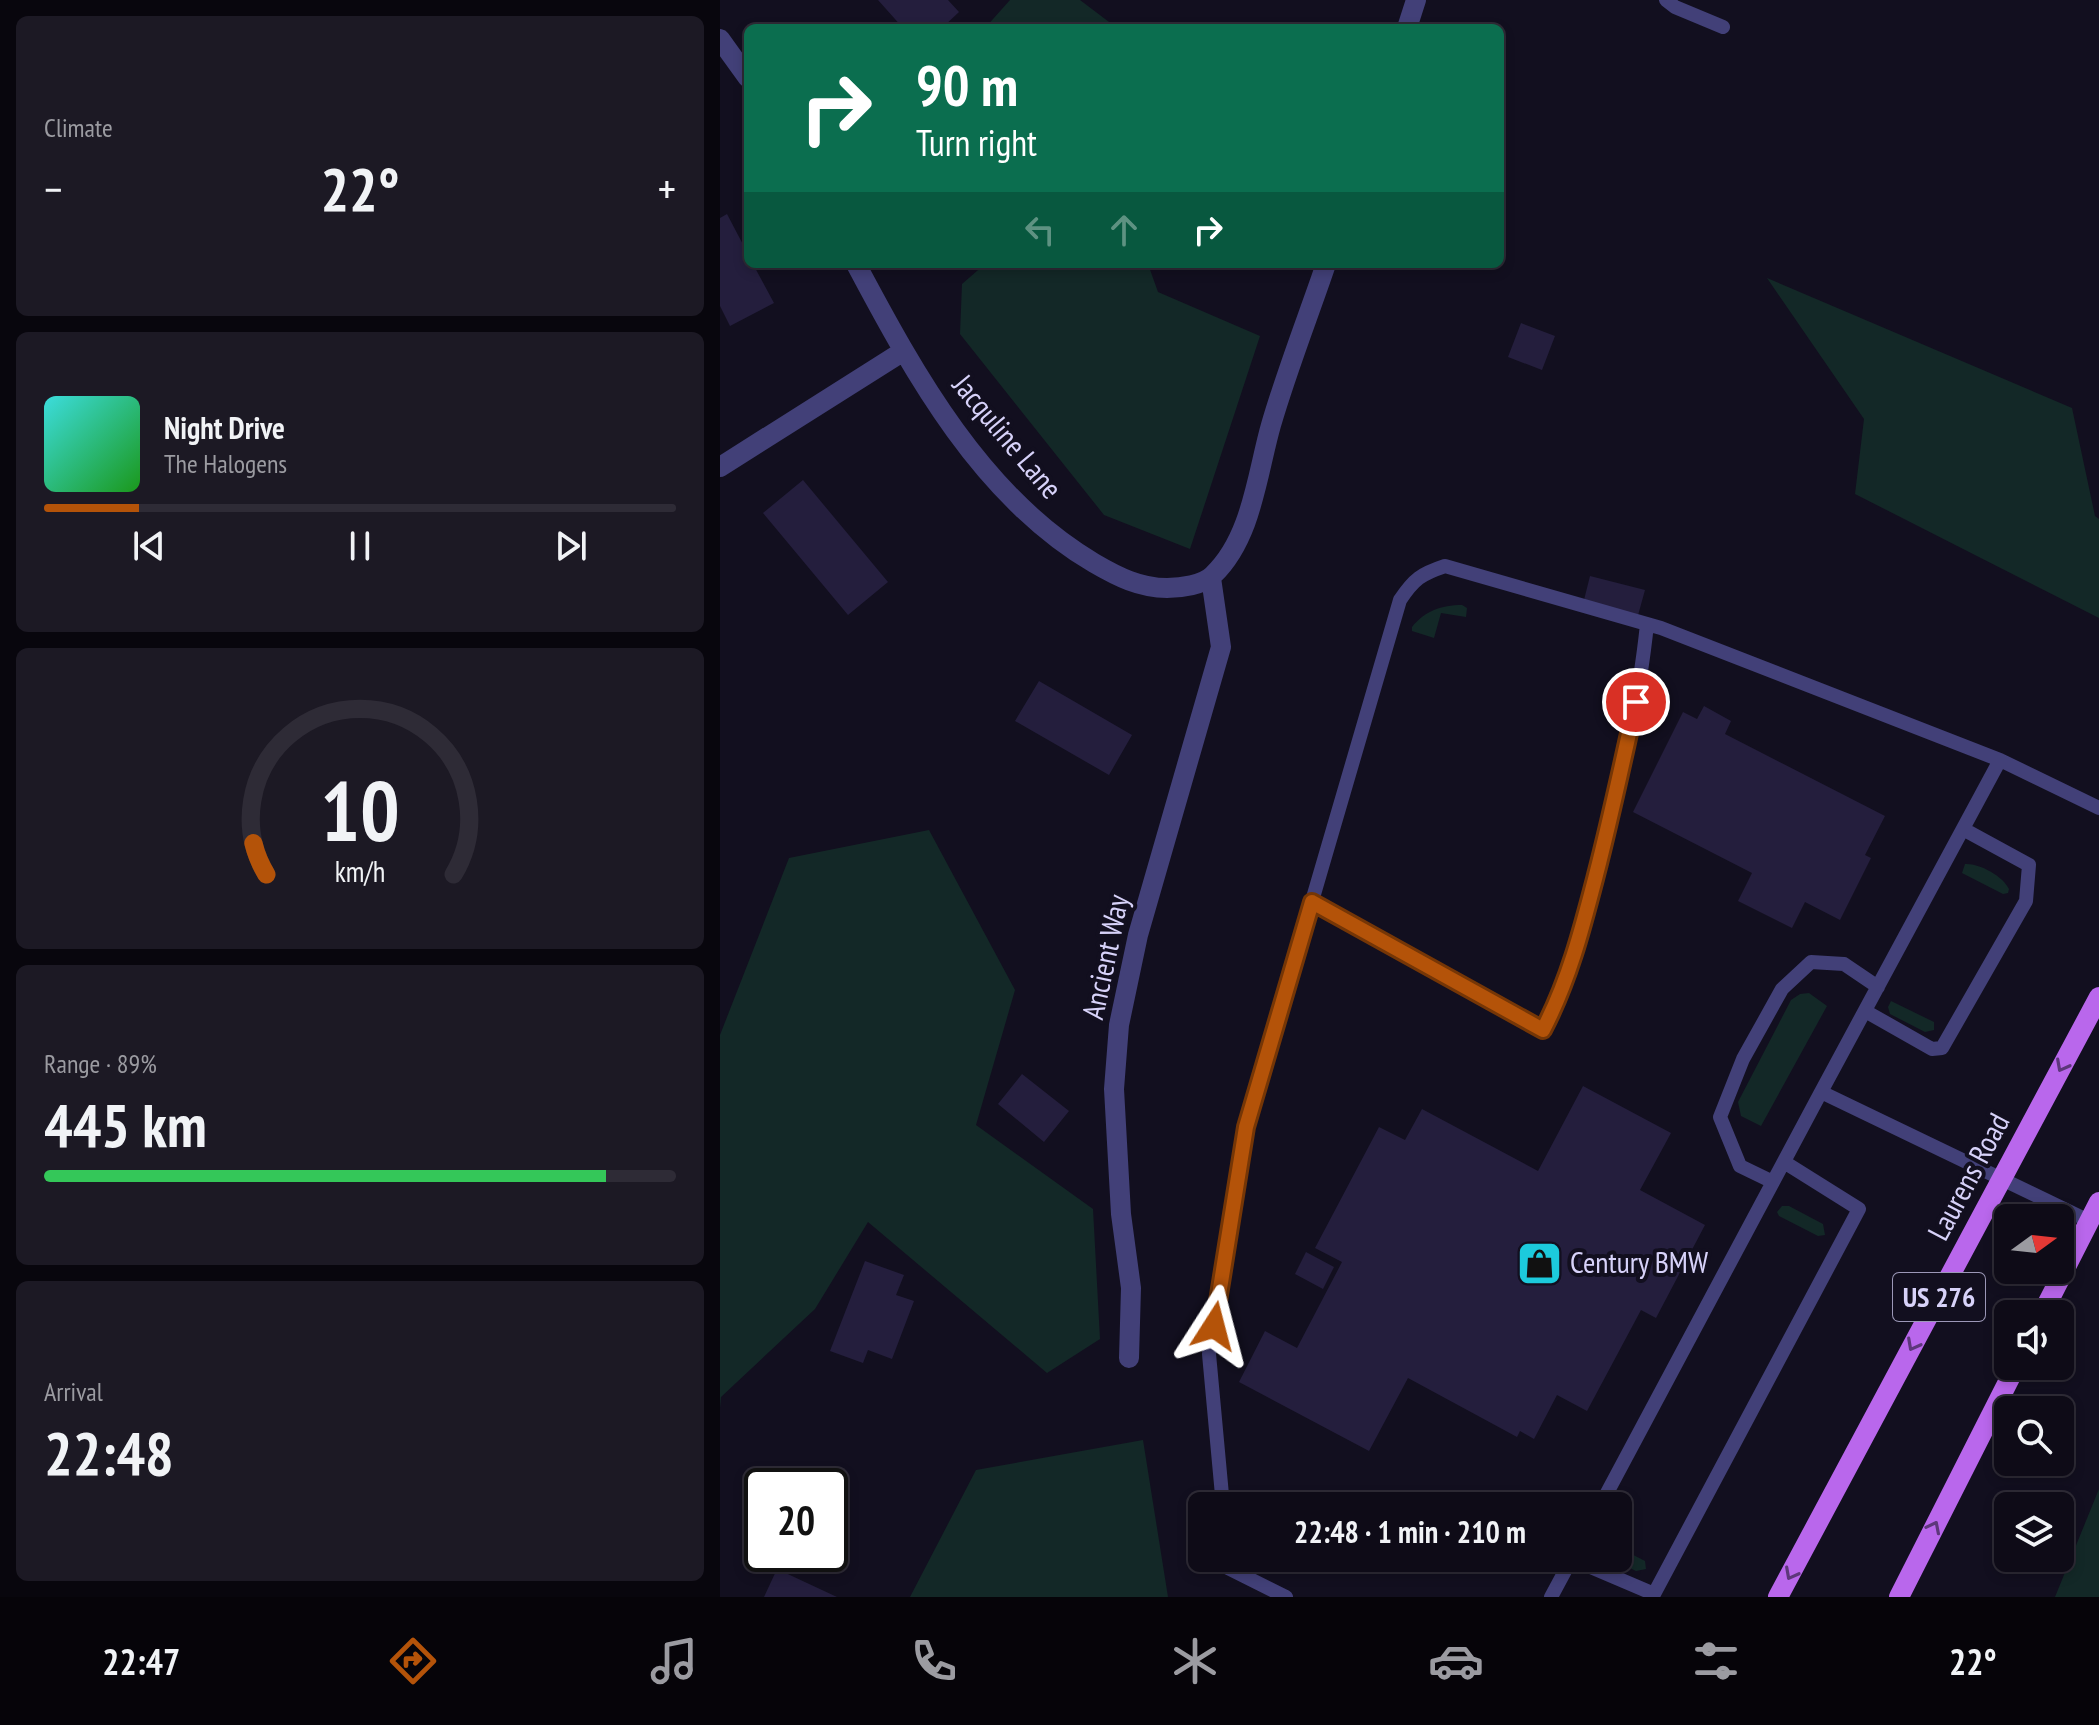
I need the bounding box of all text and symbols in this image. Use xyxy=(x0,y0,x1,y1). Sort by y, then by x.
text: 90 m xyxy=(916,49,1018,121)
icon: right xyxy=(784,56,888,160)
text: Climate xyxy=(44,111,113,144)
text: Turn right xyxy=(916,119,1037,166)
text: 22° xyxy=(320,150,400,228)
text: − xyxy=(44,160,62,217)
text: + xyxy=(658,160,676,217)
icon: left xyxy=(1018,208,1062,252)
icon: ahead xyxy=(1102,208,1146,252)
icon: right xyxy=(1186,208,1230,252)
street label: Jacquline Lane xyxy=(944,365,1071,506)
text: Night Drive xyxy=(164,408,285,447)
text: The Halogens xyxy=(164,447,287,480)
icon: previous xyxy=(127,524,171,568)
icon: pause xyxy=(338,524,382,568)
icon: next xyxy=(549,524,593,568)
pin xyxy=(1602,668,1670,736)
icon: arrive xyxy=(1614,680,1658,724)
text: 10 xyxy=(320,755,400,863)
text: km/h xyxy=(335,853,385,890)
street label: Ancient Way xyxy=(1072,890,1137,1023)
text: Range · 89% xyxy=(44,1047,157,1080)
one-way arrow xyxy=(2057,1058,2072,1073)
text: 445 km xyxy=(44,1086,207,1164)
street label: Laurens Road xyxy=(1918,1106,2017,1247)
north arrow xyxy=(1994,1204,2074,1284)
map controls xyxy=(1994,1204,2074,1572)
shop icon: Century BMW xyxy=(1515,1239,1563,1287)
place label: Century BMW xyxy=(1570,1242,1708,1281)
road number: US 276 xyxy=(1893,1273,1985,1321)
position arrow xyxy=(1172,1284,1256,1368)
button: sound xyxy=(1994,1300,2074,1380)
one-way arrow xyxy=(1908,1336,1923,1351)
text: Arrival xyxy=(44,1375,103,1408)
button: search xyxy=(1994,1396,2074,1476)
text: 22:48 xyxy=(44,1414,174,1492)
speed limit sign: 20 xyxy=(744,1468,848,1572)
button: layers xyxy=(1994,1492,2074,1572)
text: 22:48 · 1 min · 210 m xyxy=(1294,1512,1526,1551)
one-way arrow xyxy=(1924,1521,1940,1536)
one-way arrow xyxy=(1785,1566,1800,1580)
icon: directions xyxy=(385,1633,441,1689)
icon: music xyxy=(646,1633,702,1689)
icon: phone xyxy=(906,1633,962,1689)
icon: climate xyxy=(1167,1633,1223,1689)
icon: car xyxy=(1428,1633,1484,1689)
icon: filters xyxy=(1688,1633,1744,1689)
text: 22:47 xyxy=(102,1638,180,1685)
text: 22° xyxy=(1949,1638,1997,1685)

